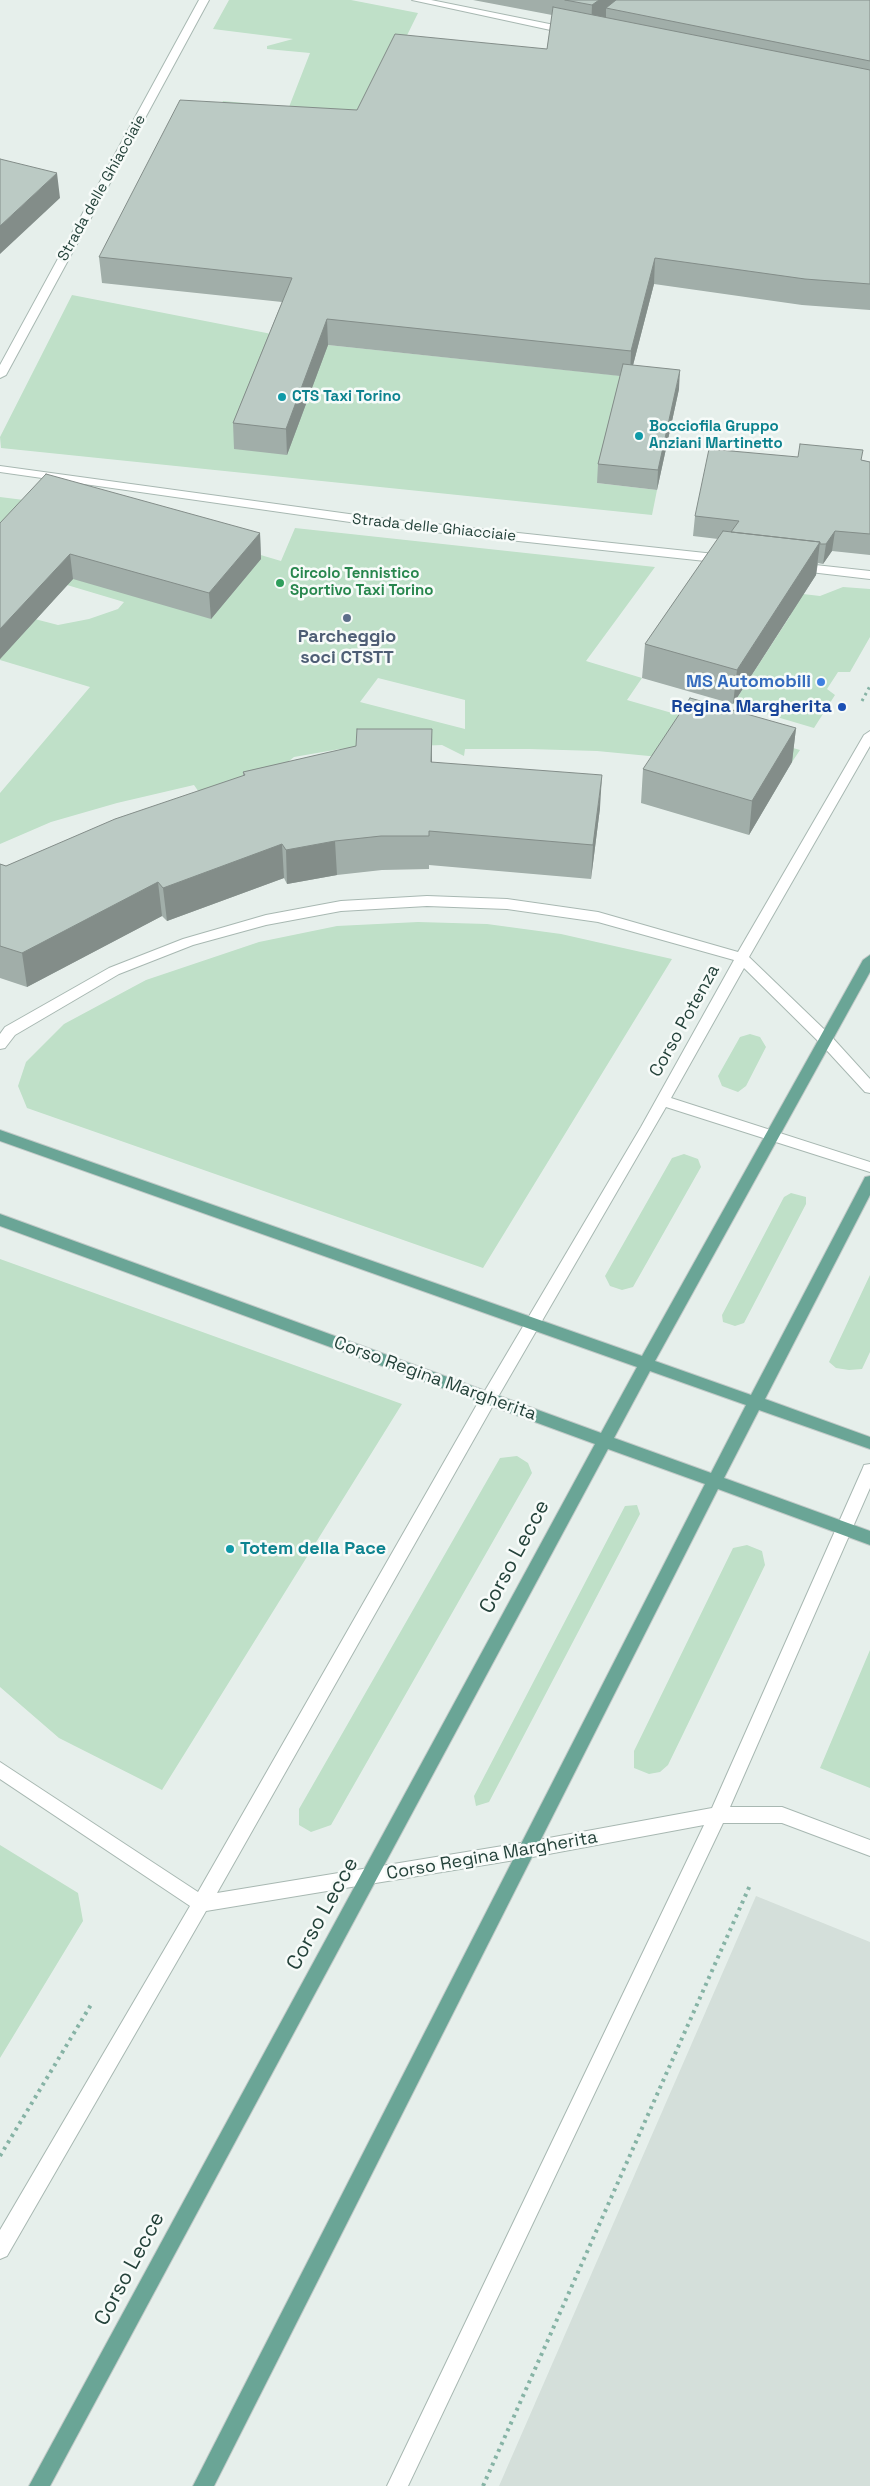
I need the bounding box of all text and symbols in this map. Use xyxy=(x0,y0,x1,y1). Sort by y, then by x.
street label: Strada delle Ghiacciaie xyxy=(54,112,150,264)
place label: CTS Taxi Torino xyxy=(292,388,401,406)
marker: CTS Taxi Torino xyxy=(276,391,288,403)
place label: Bocciofila Gruppo Anziani Martinetto xyxy=(649,418,783,453)
marker: Bocciofila Gruppo Anziani Martinetto xyxy=(633,430,645,442)
street label: Strada delle Ghiacciaie xyxy=(351,510,517,546)
place label: Circolo Tennistico Sportivo Taxi Torino xyxy=(290,565,433,600)
marker: Circolo Tennistico Sportivo Taxi Torino xyxy=(274,577,286,589)
marker: Parcheggio soci CTSTT xyxy=(341,612,353,624)
place label: Parcheggio soci CTSTT xyxy=(298,626,396,669)
place label: MS Automobili xyxy=(686,671,811,693)
marker: MS Automobili xyxy=(815,676,827,688)
place label: Regina Margherita xyxy=(671,696,832,718)
marker: Regina Margherita xyxy=(836,701,848,713)
street label: Corso Potenza xyxy=(645,961,725,1081)
street label: Corso Regina Margherita xyxy=(331,1332,539,1426)
street label: Corso Lecce xyxy=(475,1496,555,1618)
place label: Totem della Pace xyxy=(240,1538,386,1560)
marker: Totem della Pace xyxy=(224,1543,236,1555)
street label: Corso Regina Margherita xyxy=(385,1827,599,1885)
street label: Corso Lecce xyxy=(282,1853,364,1975)
street label: Corso Lecce xyxy=(90,2208,170,2330)

